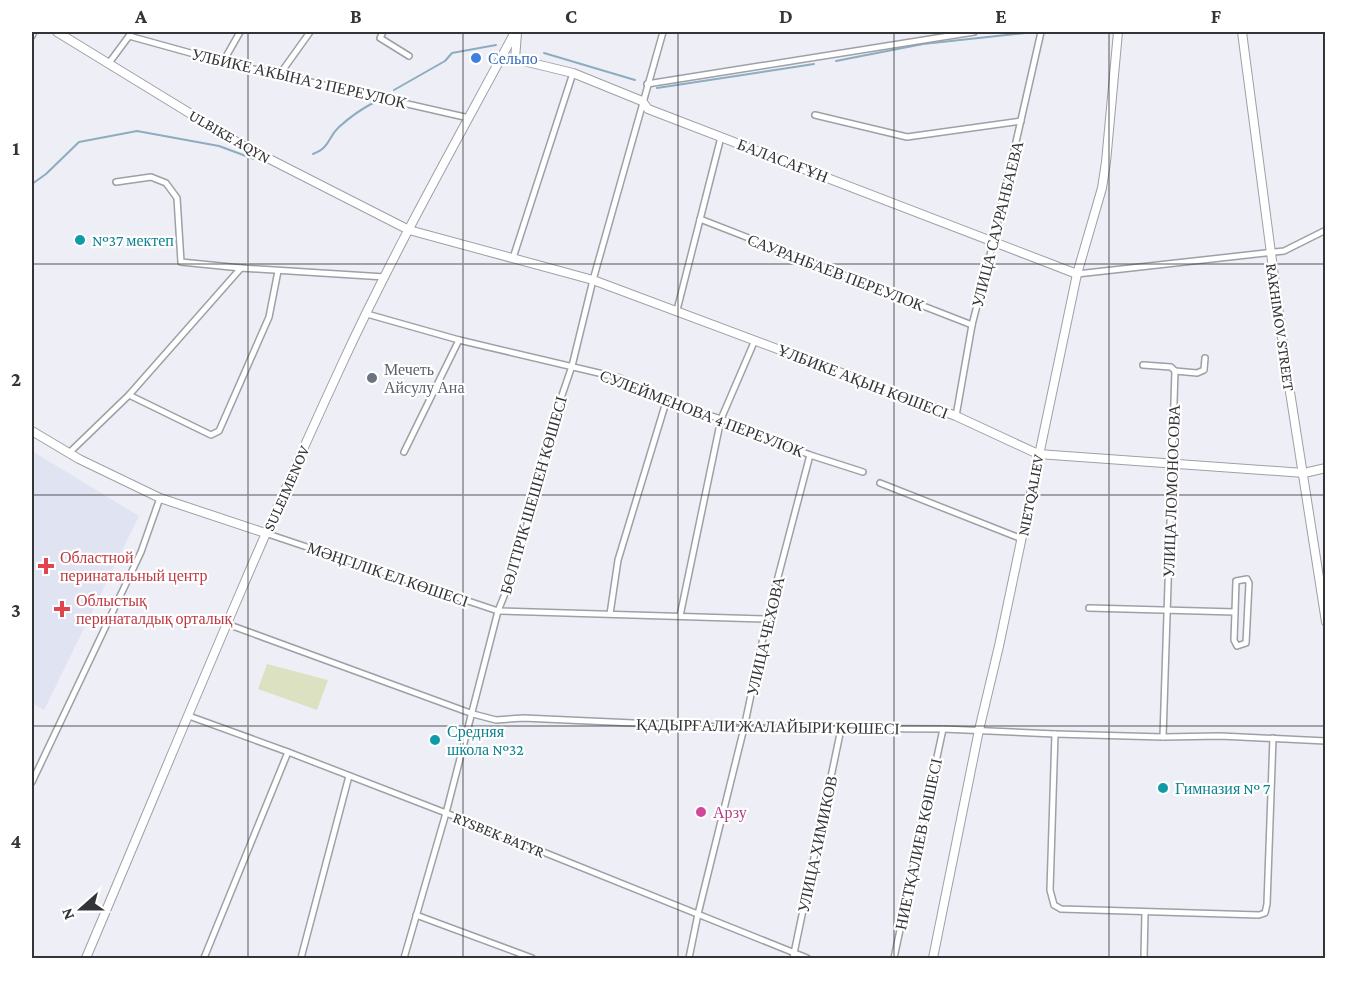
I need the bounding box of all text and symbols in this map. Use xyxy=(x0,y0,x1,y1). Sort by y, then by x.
text: A xyxy=(134,5,148,27)
text: B xyxy=(350,5,362,27)
text: C xyxy=(565,5,577,27)
text: D xyxy=(779,5,793,27)
text: E xyxy=(995,5,1007,27)
text: F xyxy=(1211,5,1222,27)
street label: УЛБИКЕ АКЫНА 2 ПЕРЕУЛОК xyxy=(190,45,408,112)
place label: Сельпо xyxy=(488,50,538,67)
marker: Сельпо xyxy=(469,51,483,65)
street label: ULBIKE AQYN xyxy=(186,106,273,167)
street label: БАЛАСАҒҰН xyxy=(735,135,831,186)
text: 1 xyxy=(12,137,20,159)
street label: УЛИЦА САУРАНБАЕВА xyxy=(969,139,1027,309)
street label: САУРАНБАЕВ ПЕРЕУЛОК xyxy=(745,231,927,314)
place label: №37 мектеп xyxy=(92,232,174,249)
marker: №37 мектеп xyxy=(73,233,87,247)
street label: RAKHIMOV STREET xyxy=(1263,262,1298,392)
street label: ҰЛБИКЕ АҚЫН КӨШЕСІ xyxy=(775,341,951,423)
place label: Мечеть Айсулу Ана xyxy=(384,361,465,397)
street label: СУЛЕЙМЕНОВА 4 ПЕРЕУЛОК xyxy=(597,366,807,460)
text: 2 xyxy=(11,368,21,390)
marker: Мечеть Айсулу Ана xyxy=(365,371,379,385)
street label: БӨЛТІРІК ШЕШЕН КӨШЕСІ xyxy=(497,394,570,596)
street label: УЛИЦА ЛОМОНОСОВА xyxy=(1160,404,1184,578)
street label: SULEIMENOV xyxy=(260,442,313,533)
street label: NIETQALIEV xyxy=(1014,452,1047,537)
street label: МӘҢГІЛІК ЕЛ КӨШЕСІ xyxy=(305,539,471,611)
place label: Областной перинатальный центр xyxy=(60,549,207,585)
marker: Областной перинатальный центр xyxy=(37,557,55,575)
street label: УЛИЦА ЧЕХОВА xyxy=(744,574,789,698)
place label: Облыстық перинаталдық орталық xyxy=(76,592,233,628)
text: 3 xyxy=(11,599,21,621)
marker: Облыстық перинаталдық орталық xyxy=(53,600,71,618)
street label: ҚАДЫРҒАЛИ ЖАЛАЙЫРИ КӨШЕСІ xyxy=(636,715,900,738)
place label: Средняя школа №32 xyxy=(447,723,524,758)
marker: Средняя школа №32 xyxy=(428,733,442,747)
street label: НИЕТҚАЛИЕВ КӨШЕСІ xyxy=(892,757,946,932)
street label: УЛИЦА ХИМИКОВ xyxy=(795,774,841,914)
place label: Гимназия № 7 xyxy=(1175,780,1271,797)
marker: Гимназия № 7 xyxy=(1156,781,1170,795)
place label: Арзу xyxy=(713,804,747,822)
marker: Арзу xyxy=(694,805,708,819)
street label: RYSBEK BATYR xyxy=(451,808,547,861)
text: 4 xyxy=(11,830,22,852)
north arrow xyxy=(51,879,111,939)
text: N xyxy=(58,906,77,922)

